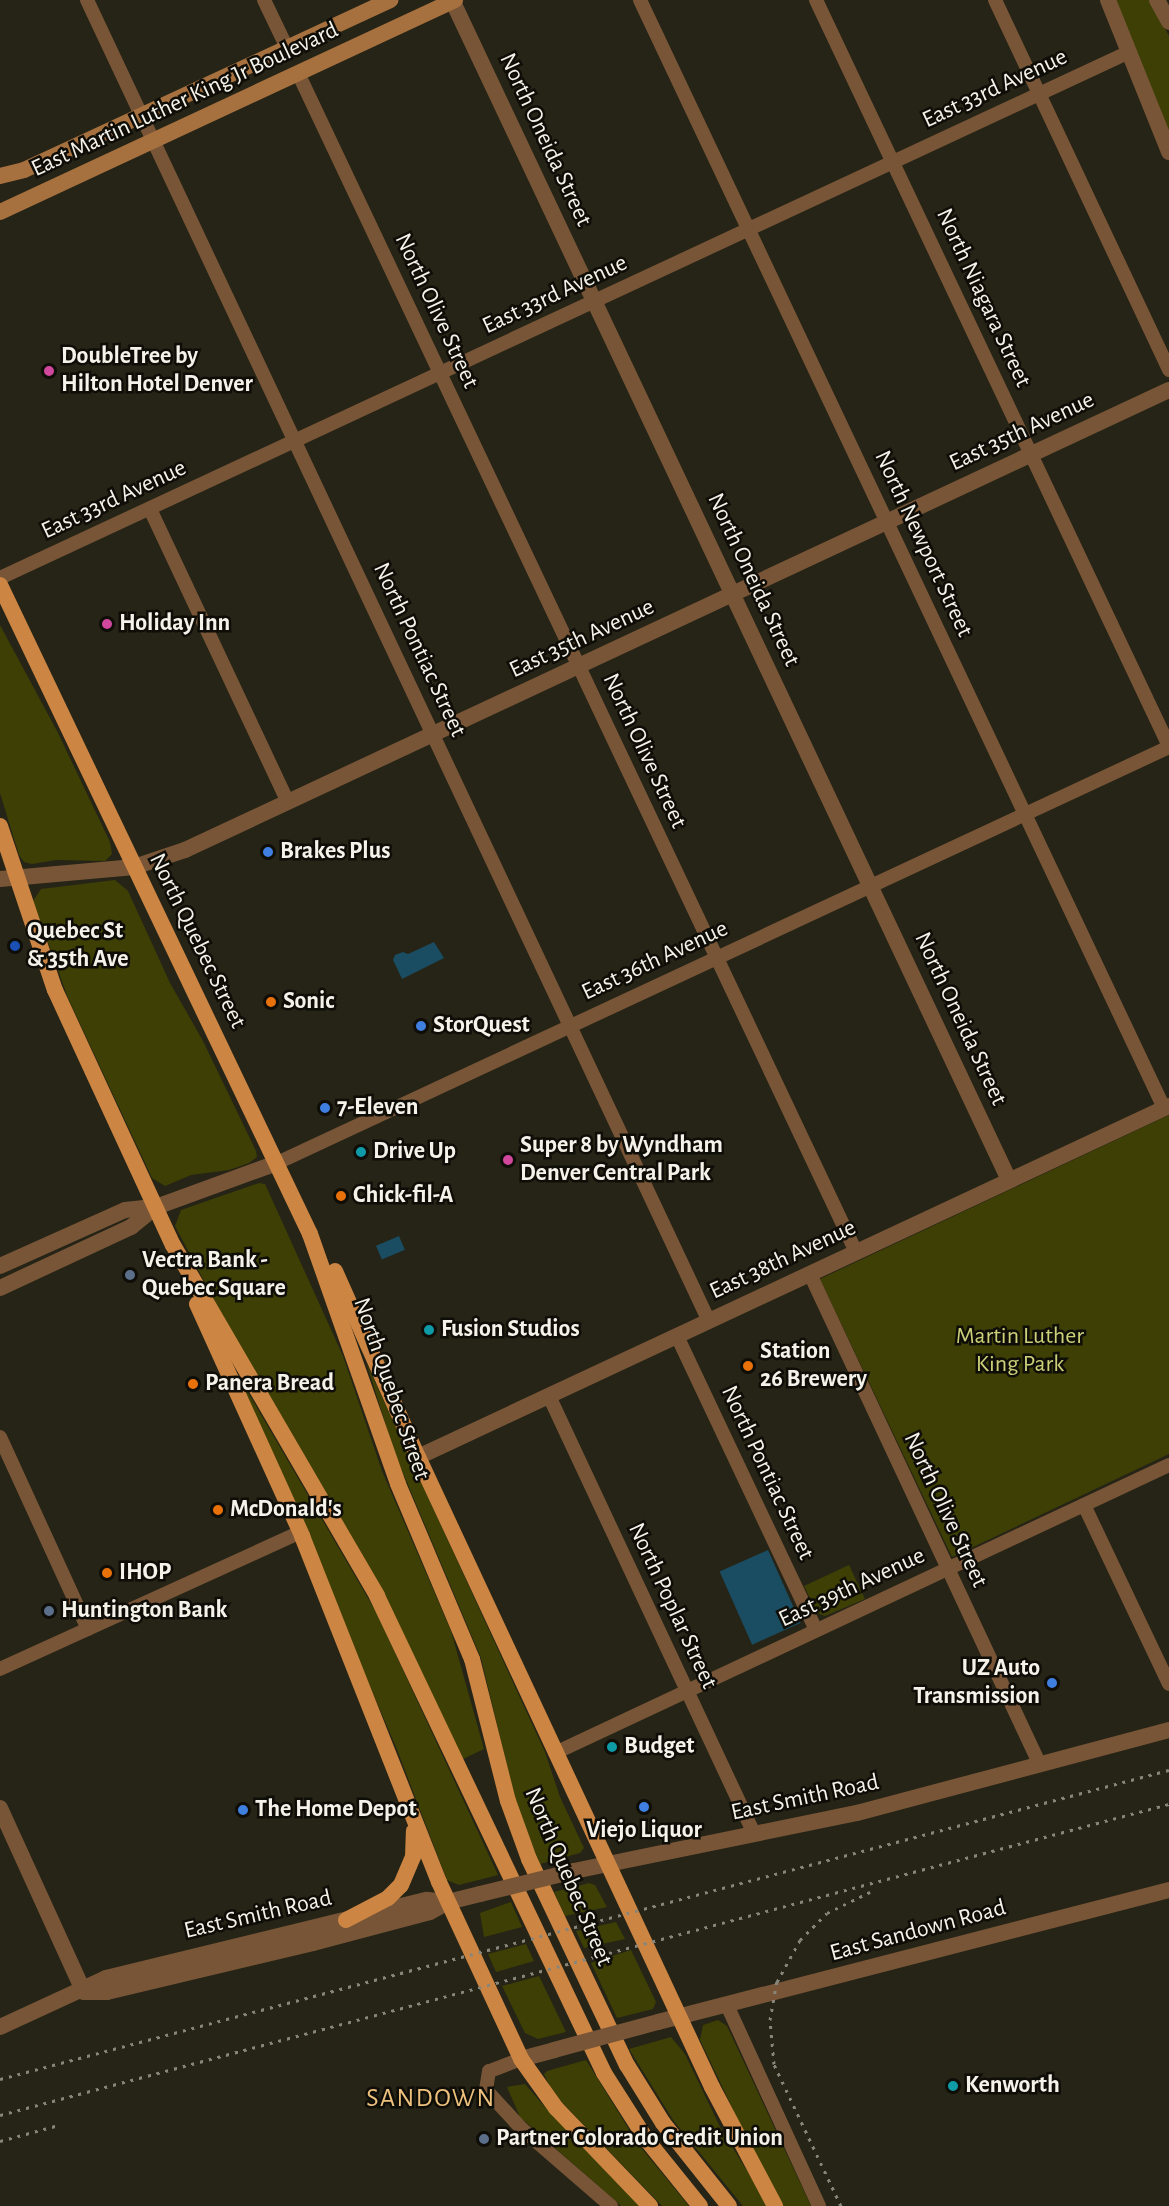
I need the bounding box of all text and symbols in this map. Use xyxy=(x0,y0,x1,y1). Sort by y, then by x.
street label: East Martin Luther King Jr Boulevard xyxy=(27,16,343,184)
street label: East 33rd Avenue xyxy=(918,43,1072,135)
street label: North Oneida Street xyxy=(492,49,598,231)
street label: North Niagara Street xyxy=(929,204,1037,392)
street label: North Olive Street xyxy=(388,229,484,393)
street label: East 33rd Avenue xyxy=(478,249,632,341)
place label: DoubleTree by Hilton Hotel Denver xyxy=(61,343,253,399)
marker: DoubleTree by Hilton Hotel Denver xyxy=(42,364,56,378)
street label: East 35th Avenue xyxy=(945,386,1099,478)
street label: North Newport Street xyxy=(867,446,979,642)
street label: East 33rd Avenue xyxy=(37,454,191,546)
street label: North Oneida Street xyxy=(700,489,806,671)
street label: North Pontiac Street xyxy=(366,558,472,742)
street label: East 35th Avenue xyxy=(505,593,659,685)
place label: Holiday Inn xyxy=(119,610,230,638)
marker: Holiday Inn xyxy=(100,617,114,631)
street label: North Olive Street xyxy=(596,669,692,833)
place label: Brakes Plus xyxy=(280,838,390,866)
marker: Brakes Plus xyxy=(261,845,275,859)
street label: North Quebec Street xyxy=(142,849,252,1033)
street label: East 36th Avenue xyxy=(577,915,733,1007)
place label: Quebec St & 35th Ave xyxy=(27,918,128,974)
street label: North Oneida Street xyxy=(907,928,1013,1110)
marker: Quebec St & 35th Ave xyxy=(8,939,22,953)
place label: Sonic xyxy=(283,988,334,1016)
marker: Sonic xyxy=(264,995,278,1009)
place label: StorQuest xyxy=(433,1012,530,1040)
marker: StorQuest xyxy=(414,1019,428,1033)
place label: 7-Eleven xyxy=(337,1094,418,1122)
marker: 7-Eleven xyxy=(318,1101,332,1115)
place label: Super 8 by Wyndham Denver Central Park xyxy=(520,1132,723,1188)
place label: Drive Up xyxy=(373,1138,456,1166)
marker: Drive Up xyxy=(354,1145,368,1159)
marker: Super 8 by Wyndham Denver Central Park xyxy=(501,1153,515,1167)
place label: Chick-fil-A xyxy=(353,1182,453,1210)
marker: Chick-fil-A xyxy=(334,1189,348,1203)
street label: East 38th Avenue xyxy=(705,1214,861,1306)
place label: Vectra Bank - Quebec Square xyxy=(142,1247,286,1303)
marker: Vectra Bank - Quebec Square xyxy=(123,1268,137,1282)
street label: North Quebec Street xyxy=(346,1294,436,1484)
place label: Fusion Studios xyxy=(441,1316,580,1344)
marker: Fusion Studios xyxy=(422,1323,436,1337)
park label: Martin Luther King Park xyxy=(956,1323,1084,1379)
place label: Station 26 Brewery xyxy=(760,1338,867,1394)
marker: Station 26 Brewery xyxy=(741,1359,755,1373)
place label: Panera Bread xyxy=(205,1370,334,1398)
marker: Panera Bread xyxy=(186,1377,200,1391)
street label: North Pontiac Street xyxy=(714,1381,820,1565)
street label: North Olive Street xyxy=(897,1428,993,1592)
place label: McDonald's xyxy=(230,1496,342,1524)
marker: McDonald's xyxy=(211,1503,225,1517)
street label: North Poplar Street xyxy=(621,1518,723,1694)
street label: East 39th Avenue xyxy=(774,1542,930,1634)
place label: IHOP xyxy=(119,1559,171,1587)
marker: IHOP xyxy=(100,1566,114,1580)
place label: Huntington Bank xyxy=(61,1597,227,1625)
marker: Huntington Bank xyxy=(42,1604,56,1618)
place label: UZ Auto Transmission xyxy=(913,1655,1040,1711)
marker: UZ Auto Transmission xyxy=(1045,1676,1059,1690)
place label: Budget xyxy=(624,1733,694,1761)
marker: Budget xyxy=(605,1740,619,1754)
street label: East Smith Road xyxy=(728,1768,882,1828)
street label: North Quebec Street xyxy=(517,1783,619,1971)
place label: The Home Depot xyxy=(255,1796,417,1824)
marker: Viejo Liquor xyxy=(637,1800,651,1814)
marker: The Home Depot xyxy=(236,1803,250,1817)
place label: Viejo Liquor xyxy=(586,1817,702,1845)
street label: East Smith Road xyxy=(181,1884,335,1946)
street label: East Sandown Road xyxy=(827,1894,1009,1968)
place label: Kenworth xyxy=(965,2072,1060,2100)
marker: Kenworth xyxy=(946,2079,960,2093)
district label: SANDOWN xyxy=(366,2083,496,2115)
place label: Partner Colorado Credit Union xyxy=(496,2125,783,2153)
marker: Partner Colorado Credit Union xyxy=(477,2132,491,2146)

